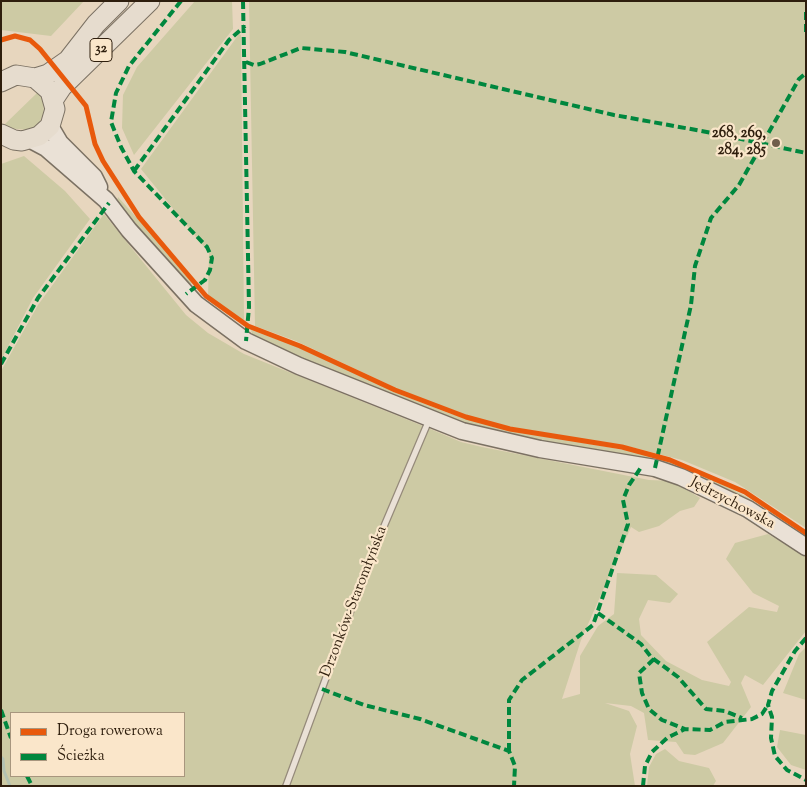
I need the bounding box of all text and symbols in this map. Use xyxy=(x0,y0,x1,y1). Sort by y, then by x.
road number: 32 xyxy=(90,38,112,62)
place label: 268, 269, 284, 285 xyxy=(712,125,766,160)
marker: 268, 269, 284, 285 xyxy=(770,137,782,149)
street label: Jędrzychowska xyxy=(687,474,777,534)
street label: Drzonków-Staromłyńska xyxy=(318,524,392,680)
legend xyxy=(10,712,185,777)
text: Droga rowerowa xyxy=(57,721,163,742)
text: Ścieżka xyxy=(57,746,105,767)

